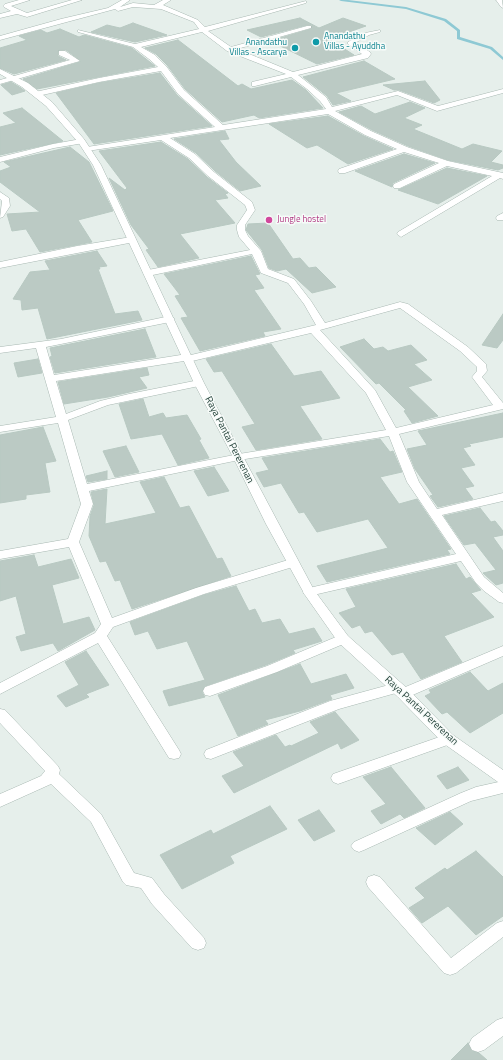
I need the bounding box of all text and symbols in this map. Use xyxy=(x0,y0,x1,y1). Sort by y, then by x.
place label: Anandathu Villas - Ayuddha xyxy=(324,32,385,53)
marker: Anandathu Villas - Ayuddha xyxy=(311,37,321,47)
place label: Anandathu Villas - Ascarya xyxy=(229,38,287,59)
marker: Anandathu Villas - Ascarya xyxy=(290,43,300,53)
marker: Jungle hostel xyxy=(264,215,274,225)
place label: Jungle hostel xyxy=(277,215,326,225)
street label: Raya Pantai Pererenan xyxy=(202,395,256,485)
street label: Raya Pantai Pererenan xyxy=(382,674,460,748)

